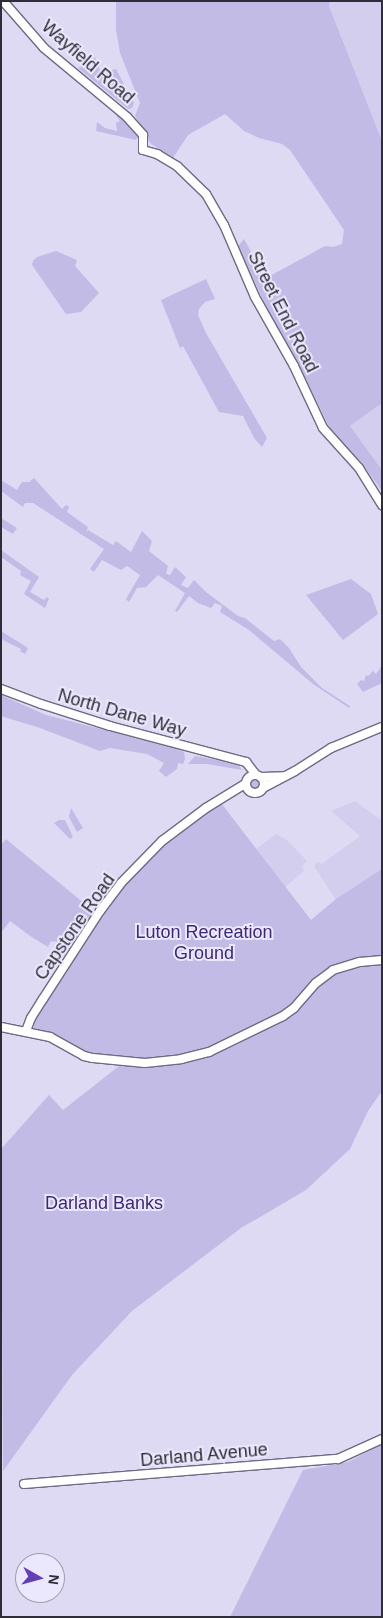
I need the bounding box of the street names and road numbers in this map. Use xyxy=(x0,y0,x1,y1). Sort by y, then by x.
street label: Wayfield Road xyxy=(37,16,139,108)
street label: Street End Road xyxy=(243,248,323,376)
street label: North Dane Way xyxy=(55,684,189,742)
street label: Capstone Road xyxy=(30,870,120,984)
street label: Darland Avenue xyxy=(139,1439,269,1471)

